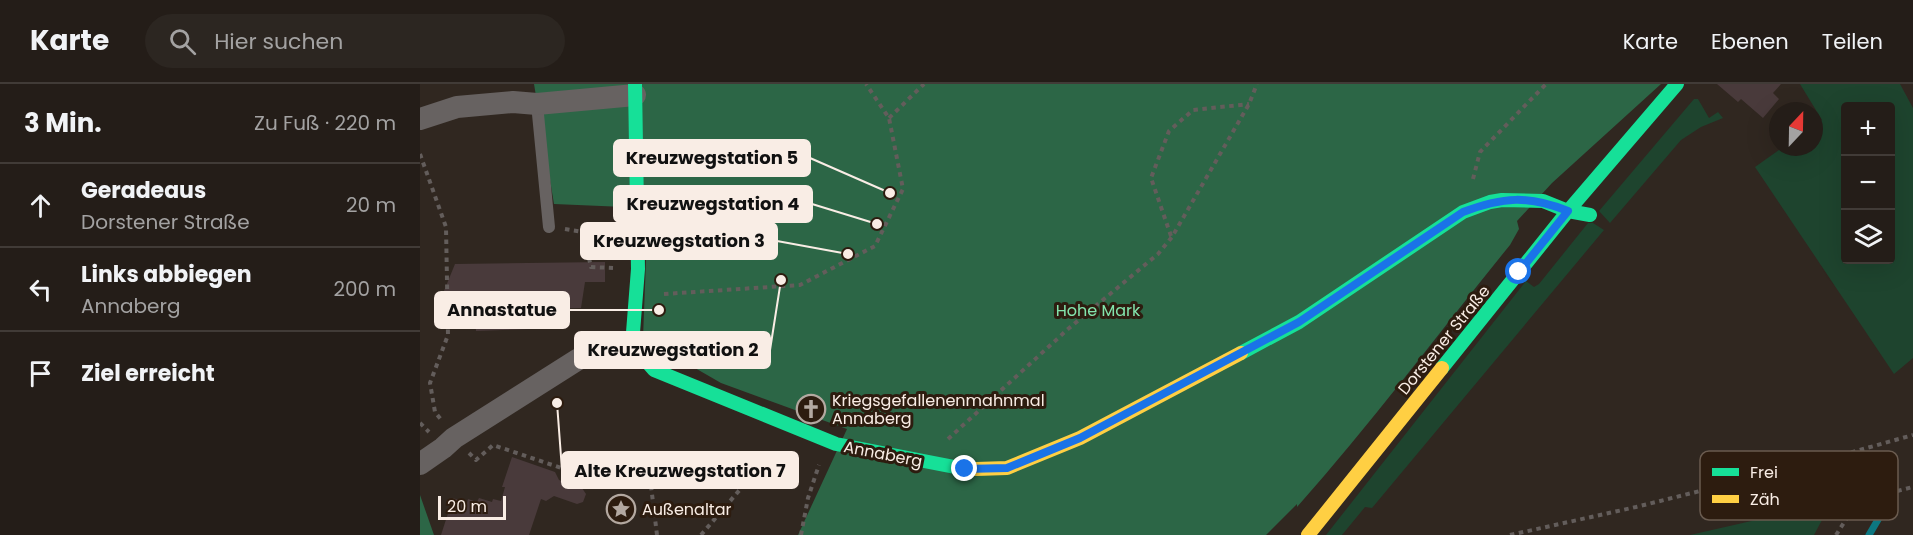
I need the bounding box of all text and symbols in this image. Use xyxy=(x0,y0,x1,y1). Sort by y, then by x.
search box xyxy=(145,14,565,68)
text: Karte xyxy=(30,21,109,60)
icon: search xyxy=(166,25,199,58)
text: Hier suchen xyxy=(214,26,343,57)
text: Karte xyxy=(1623,27,1678,56)
text: Ebenen xyxy=(1711,27,1789,56)
text: Teilen xyxy=(1822,27,1883,56)
north arrow xyxy=(1769,102,1823,156)
map controls xyxy=(1841,102,1895,264)
button: + xyxy=(1841,102,1895,156)
text: 3 Min. xyxy=(24,105,102,141)
text: Zu Fuß · 220 m xyxy=(254,109,396,137)
callout: Kreuzwegstation 5 xyxy=(614,140,810,176)
text: Kreuzwegstation 5 xyxy=(626,145,798,170)
button: − xyxy=(1841,156,1895,210)
text: Geradeaus xyxy=(81,175,206,206)
callout: Kreuzwegstation 4 xyxy=(614,186,812,222)
icon: ahead xyxy=(24,189,57,222)
text: 20 m xyxy=(346,191,396,219)
text: Kreuzwegstation 4 xyxy=(626,191,800,216)
text: Dorstener Straße xyxy=(81,208,250,236)
button: layers xyxy=(1841,210,1895,264)
callout: Kreuzwegstation 3 xyxy=(581,223,777,259)
text: Kreuzwegstation 3 xyxy=(593,228,765,253)
route start xyxy=(1505,258,1531,284)
text: Links abbiegen xyxy=(81,259,252,290)
icon: left xyxy=(24,273,57,306)
text: 200 m xyxy=(333,275,396,303)
street label: Dorstener Straße xyxy=(1393,280,1495,400)
text: Annaberg xyxy=(81,292,181,320)
callout: Annastatue xyxy=(435,292,569,328)
text: Annastatue xyxy=(447,297,557,322)
park label: Hohe Mark xyxy=(1056,299,1141,322)
callout: Kreuzwegstation 2 xyxy=(575,332,770,368)
text: Kreuzwegstation 2 xyxy=(587,337,759,362)
icon: arrive xyxy=(24,357,57,390)
text: Ziel erreicht xyxy=(81,358,215,389)
place label: Kriegsgefallenenmahnmal Annaberg xyxy=(832,389,1045,430)
church icon: Kriegsgefallenenmahnmal Annaberg xyxy=(795,393,827,425)
street label: Annaberg xyxy=(842,435,924,473)
legend xyxy=(1700,451,1898,520)
callout: Alte Kreuzwegstation 7 xyxy=(562,452,798,488)
route end xyxy=(951,455,977,481)
text: Alte Kreuzwegstation 7 xyxy=(574,458,786,483)
text: Frei xyxy=(1750,461,1778,484)
text: Zäh xyxy=(1750,488,1780,511)
scale bar xyxy=(438,493,506,520)
place icon: Außenaltar xyxy=(605,493,637,525)
text: 20 m xyxy=(447,495,487,518)
place label: Außenaltar xyxy=(642,498,731,521)

